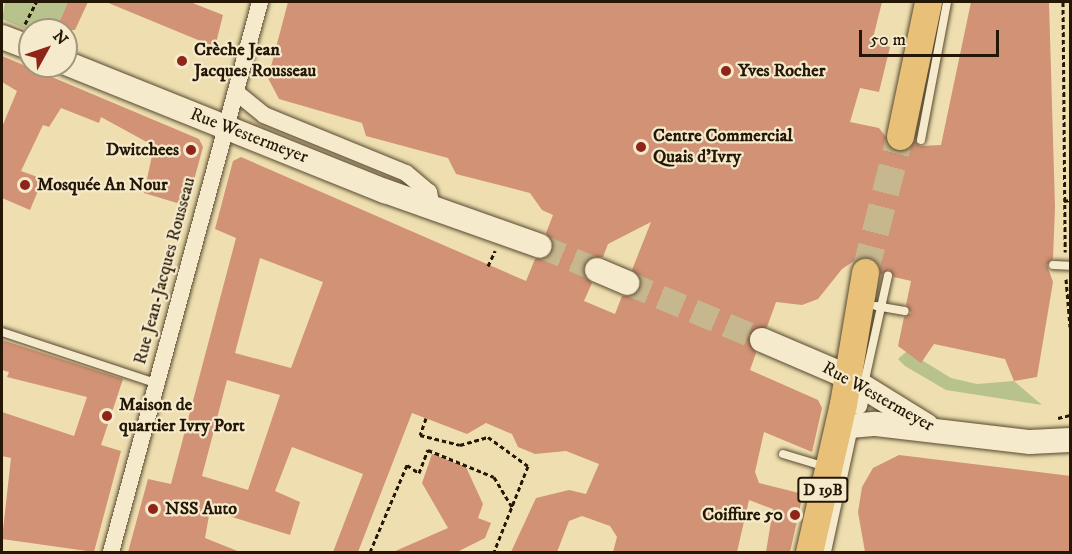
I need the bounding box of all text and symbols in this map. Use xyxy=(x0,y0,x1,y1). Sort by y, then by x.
north arrow xyxy=(18,18,78,78)
scale bar xyxy=(862,18,1002,56)
text: N xyxy=(48,26,72,49)
text: 50 m xyxy=(870,29,906,51)
place label: Crèche Jean Jacques Rousseau xyxy=(194,40,316,82)
marker: Crèche Jean Jacques Rousseau xyxy=(175,54,189,68)
place label: Yves Rocher xyxy=(738,60,825,82)
marker: Yves Rocher xyxy=(719,64,733,78)
street label: Rue Westermeyer xyxy=(187,104,311,168)
place label: Centre Commercial Quais d'Ivry xyxy=(653,126,793,168)
place label: Dwitchees xyxy=(106,139,179,161)
marker: Centre Commercial Quais d'Ivry xyxy=(634,140,648,154)
marker: Dwitchees xyxy=(184,143,198,157)
place label: Mosquée An Nour xyxy=(37,174,168,196)
street label: Rue Jean-Jacques Rousseau xyxy=(130,175,200,367)
marker: Mosquée An Nour xyxy=(18,178,32,192)
street label: Rue Westermeyer xyxy=(818,357,938,437)
place label: Maison de quartier Ivry Port xyxy=(119,395,245,438)
marker: Maison de quartier Ivry Port xyxy=(100,409,114,423)
road number: D 19B xyxy=(796,477,850,503)
place label: NSS Auto xyxy=(165,498,237,520)
marker: NSS Auto xyxy=(146,502,160,516)
place label: Coiffure 50 xyxy=(702,504,783,526)
marker: Coiffure 50 xyxy=(788,508,802,522)

